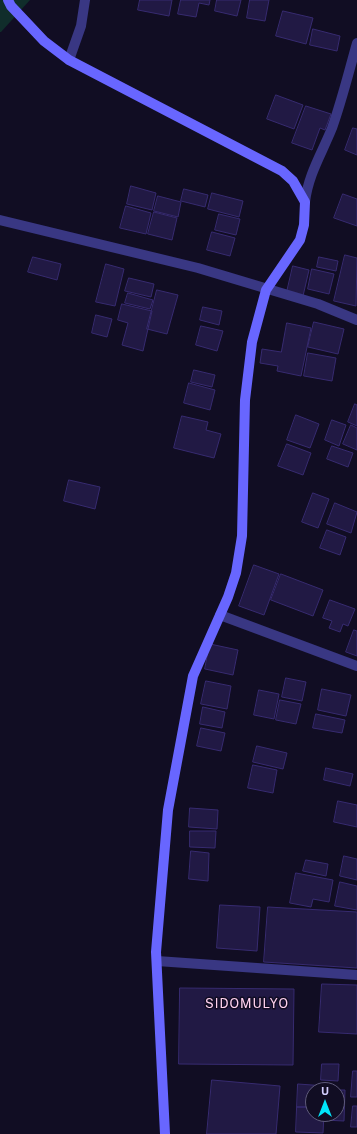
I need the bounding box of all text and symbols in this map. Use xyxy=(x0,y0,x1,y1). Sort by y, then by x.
district label: SIDOMULYO xyxy=(205,996,289,1012)
north arrow xyxy=(305,1082,345,1122)
text: U xyxy=(321,1085,329,1097)

